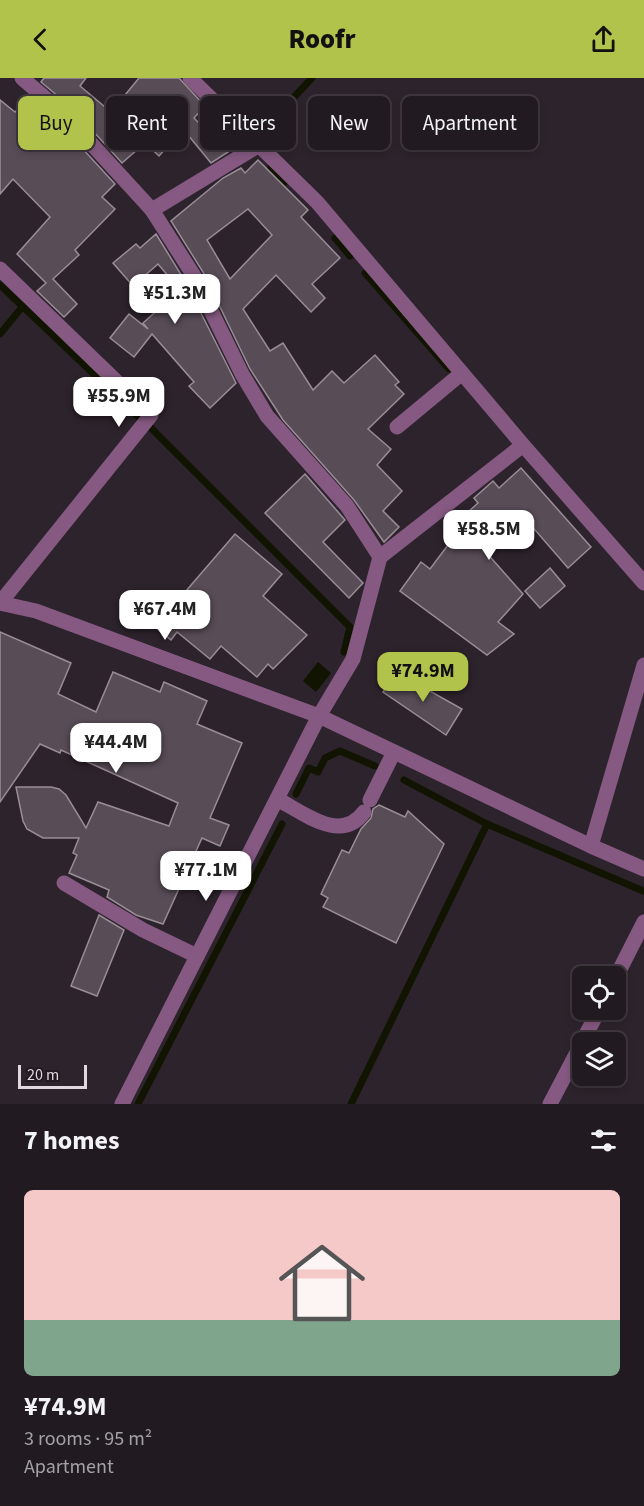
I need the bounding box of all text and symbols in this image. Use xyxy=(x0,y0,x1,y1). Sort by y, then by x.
text: Roofr xyxy=(289,20,355,59)
icon: back xyxy=(24,23,57,56)
icon: share xyxy=(587,23,620,56)
chip: Buy xyxy=(18,96,94,150)
chip: Rent xyxy=(106,96,188,150)
chip: Filters xyxy=(200,96,296,150)
chip: New xyxy=(308,96,390,150)
chip: Apartment xyxy=(402,96,538,150)
pin: ¥51.3M xyxy=(126,274,224,325)
text: ¥51.3M xyxy=(143,279,207,307)
pin: ¥55.9M xyxy=(70,377,168,428)
text: ¥55.9M xyxy=(87,382,151,410)
pin: ¥58.5M xyxy=(440,510,538,561)
text: ¥58.5M xyxy=(457,515,521,543)
pin: ¥67.4M xyxy=(116,590,214,641)
text: ¥67.4M xyxy=(133,595,197,623)
pin: ¥74.9M xyxy=(374,652,472,703)
text: ¥74.9M xyxy=(391,657,455,685)
pin: ¥44.4M xyxy=(67,723,165,774)
text: ¥44.4M xyxy=(84,728,148,756)
pin: ¥77.1M xyxy=(157,851,255,902)
text: ¥77.1M xyxy=(174,856,238,884)
map controls xyxy=(572,966,626,1086)
button: locate xyxy=(572,966,626,1020)
button: layers xyxy=(572,1032,626,1086)
scale bar xyxy=(18,1062,87,1090)
text: 20 m xyxy=(27,1064,59,1086)
text: 7 homes xyxy=(24,1122,119,1159)
icon: filters xyxy=(587,1124,620,1157)
icon: home xyxy=(268,1229,376,1337)
text: ¥74.9M xyxy=(24,1388,107,1425)
text: 3 rooms · 95 m² xyxy=(24,1425,152,1453)
text: Apartment xyxy=(24,1453,114,1481)

